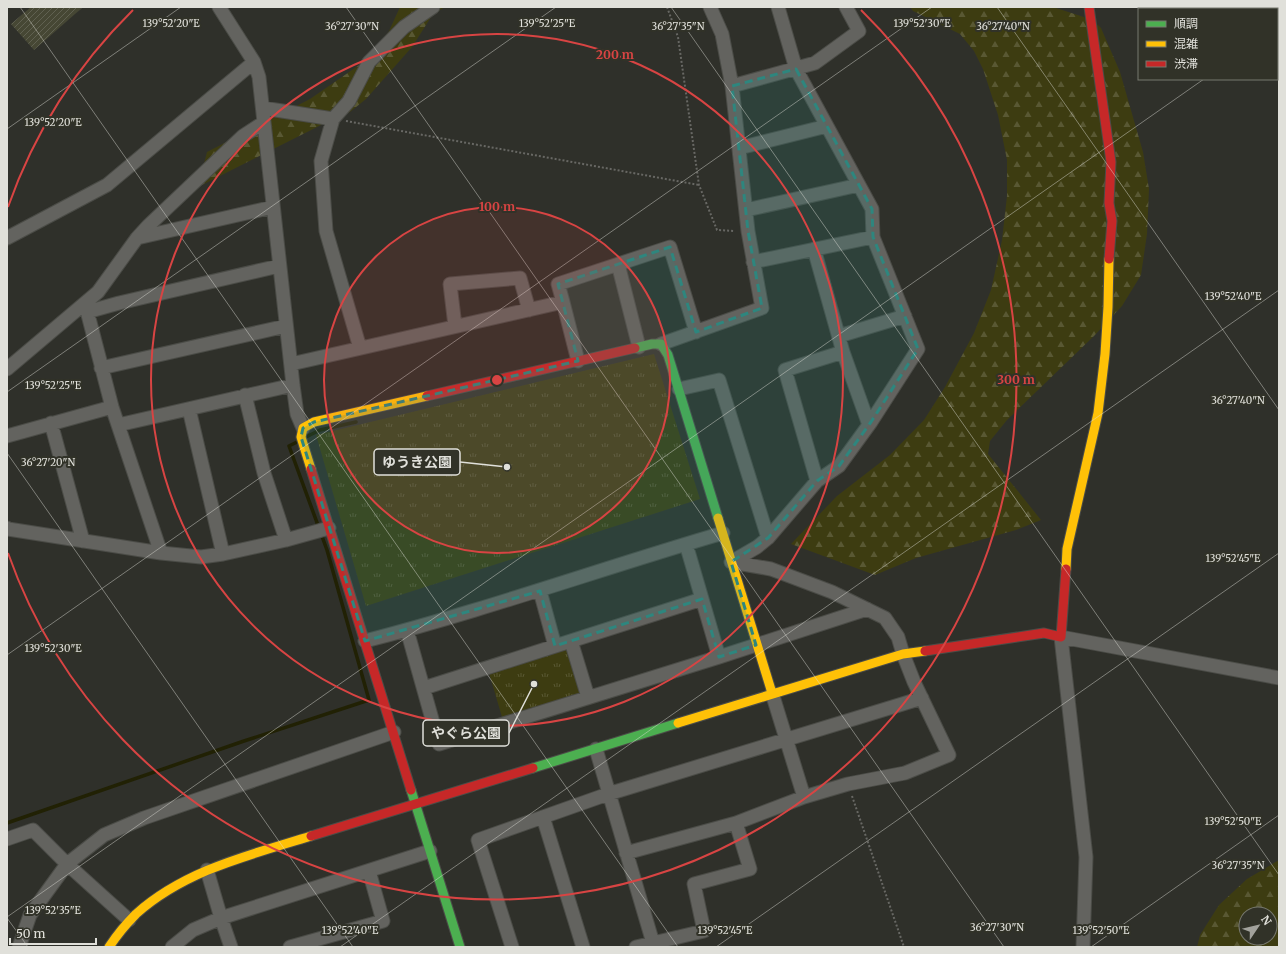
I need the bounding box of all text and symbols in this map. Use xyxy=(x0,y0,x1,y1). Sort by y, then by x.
legend xyxy=(1138,8,1278,80)
text: 順調 xyxy=(1174,16,1198,31)
text: 139°52'20"E xyxy=(142,17,200,30)
text: 139°52'25"E xyxy=(519,17,576,30)
text: 139°52'30"E xyxy=(893,17,951,30)
text: 36°27'30"N xyxy=(325,20,379,33)
text: 36°27'35"N xyxy=(652,20,705,33)
text: 36°27'40"N xyxy=(976,20,1030,33)
text: 混雑 xyxy=(1174,36,1198,51)
text: 200 m xyxy=(596,47,634,62)
text: 渋滞 xyxy=(1174,56,1198,71)
text: 139°52'20"E xyxy=(24,116,82,129)
text: 100 m xyxy=(479,199,515,214)
text: 139°52'40"E xyxy=(1205,290,1262,303)
text: 300 m xyxy=(997,372,1035,387)
centre of rings xyxy=(490,373,504,387)
text: 139°52'25"E xyxy=(25,379,82,392)
text: 36°27'40"N xyxy=(1211,394,1265,407)
callout: ゆうき公園 xyxy=(374,449,460,475)
text: ゆうき公園 xyxy=(382,453,452,471)
text: 36°27'20"N xyxy=(21,456,75,469)
text: 139°52'45"E xyxy=(1206,552,1261,565)
text: 139°52'30"E xyxy=(24,642,82,655)
callout: やぐら公園 xyxy=(423,720,509,746)
text: やぐら公園 xyxy=(431,724,501,742)
text: 139°52'50"E xyxy=(1205,815,1262,828)
text: 36°27'35"N xyxy=(1212,859,1265,872)
text: 139°52'35"E xyxy=(25,904,82,917)
north arrow xyxy=(1238,906,1278,946)
text: N xyxy=(1258,913,1275,928)
scale bar xyxy=(10,920,96,946)
text: 36°27'30"N xyxy=(970,921,1024,934)
text: 139°52'40"E xyxy=(322,924,379,937)
text: 139°52'45"E xyxy=(698,924,753,937)
text: 139°52'50"E xyxy=(1073,924,1130,937)
text: 50 m xyxy=(16,926,45,941)

